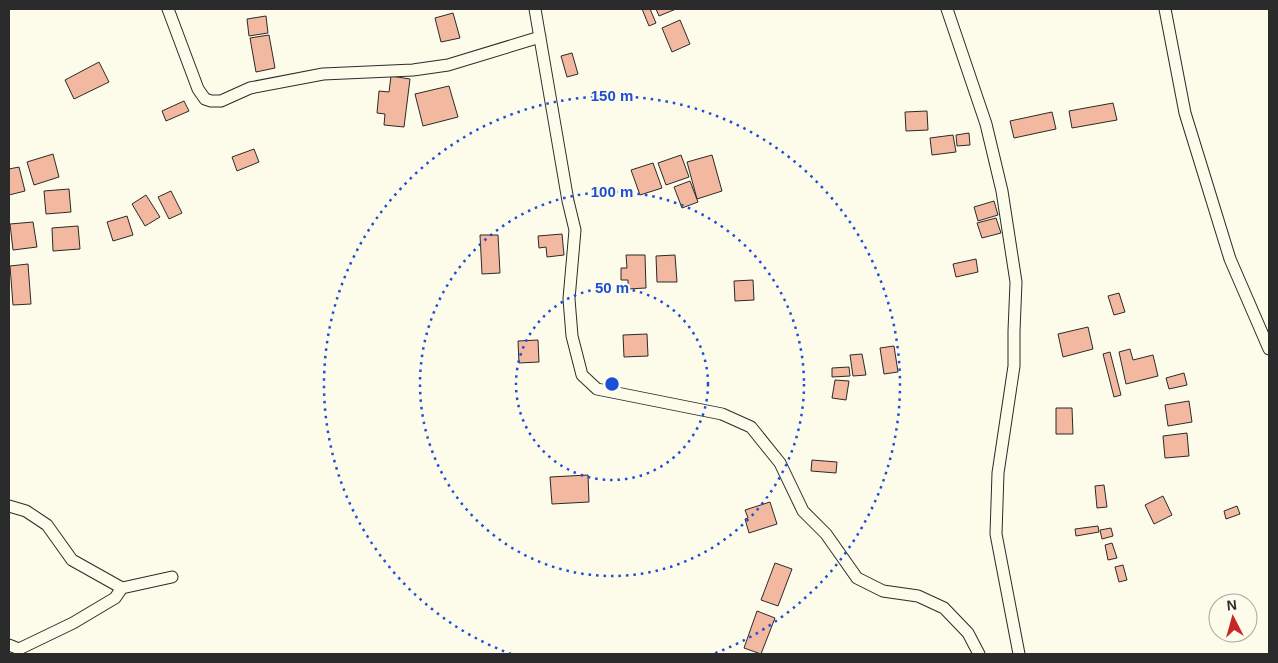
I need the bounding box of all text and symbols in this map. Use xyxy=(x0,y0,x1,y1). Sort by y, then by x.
text: 150 m xyxy=(591,87,633,104)
text: 100 m xyxy=(591,183,633,200)
text: 50 m xyxy=(595,279,629,296)
centre of rings xyxy=(603,375,621,393)
north arrow xyxy=(1208,593,1258,643)
text: N xyxy=(1226,597,1238,614)

